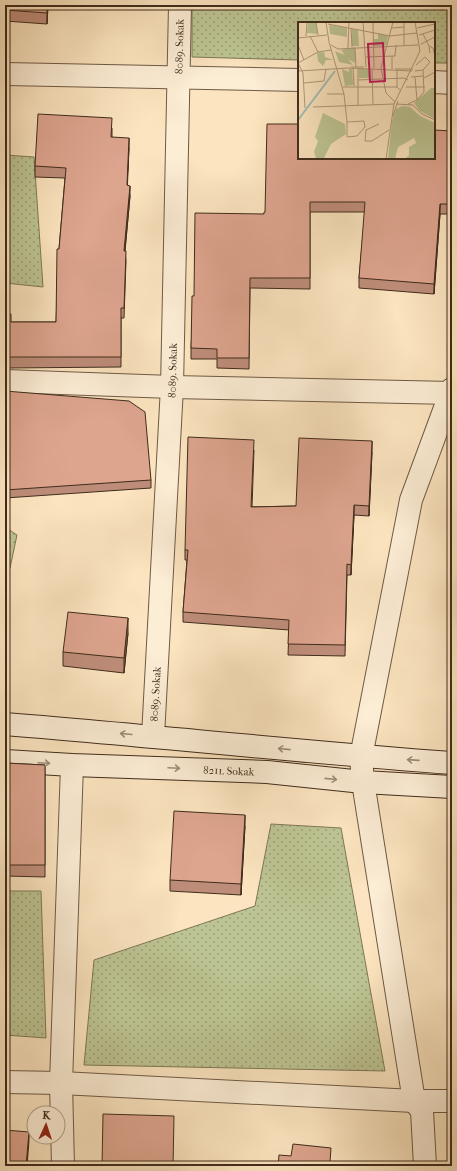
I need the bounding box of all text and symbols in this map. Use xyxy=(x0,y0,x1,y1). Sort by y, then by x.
street label: 8089. Sokak xyxy=(172,19,186,74)
inset map xyxy=(298,22,435,159)
street label: 8089. Sokak xyxy=(165,343,179,398)
street label: 8089. Sokak xyxy=(147,666,163,722)
one-way arrow xyxy=(120,730,133,738)
one-way arrow xyxy=(278,745,291,753)
one-way arrow xyxy=(407,757,420,764)
one-way arrow xyxy=(37,760,50,767)
street label: 8211. Sokak xyxy=(203,763,255,778)
one-way arrow xyxy=(167,765,180,772)
one-way arrow xyxy=(324,775,337,782)
north arrow xyxy=(26,1105,66,1145)
text: K xyxy=(42,1109,52,1122)

